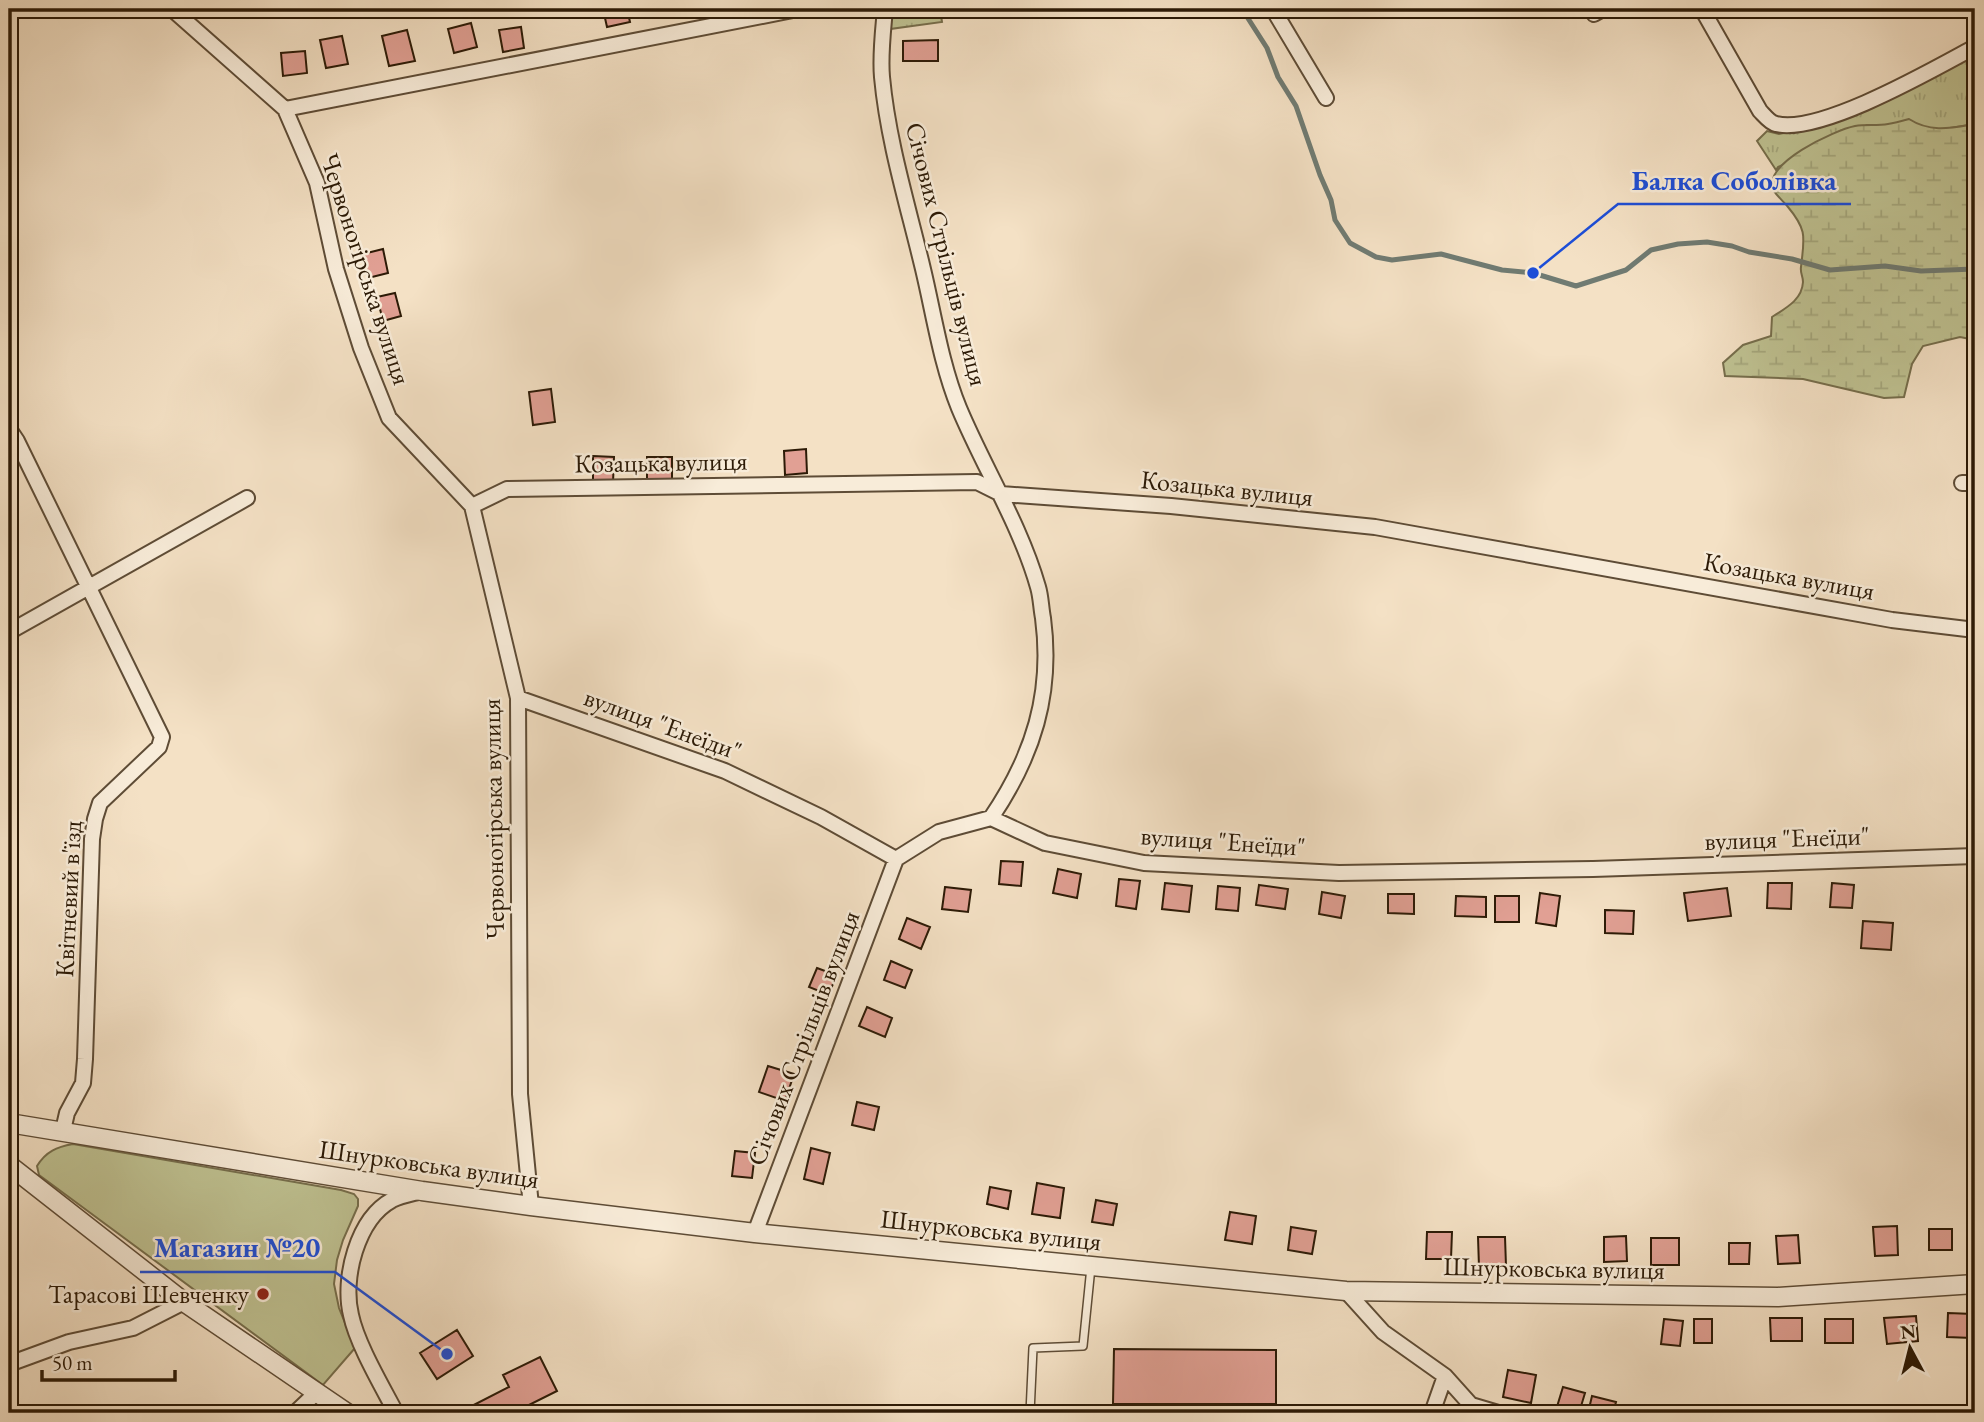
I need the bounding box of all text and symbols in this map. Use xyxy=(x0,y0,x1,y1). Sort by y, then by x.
street label: Січових Стрільців вулиця xyxy=(898,119,996,389)
street label: Червоногірська вулиця xyxy=(313,149,419,389)
callout: Балка Соболівка xyxy=(1618,155,1851,204)
text: Балка Соболівка xyxy=(1631,162,1837,198)
street label: Козацька вулиця xyxy=(574,443,748,481)
street label: Козацька вулиця xyxy=(1139,462,1315,514)
street label: Козацька вулиця xyxy=(1701,544,1877,608)
street label: вулиця "Енеїди" xyxy=(580,680,746,768)
street label: Червоногірська вулиця xyxy=(474,698,512,940)
street label: вулиця "Енеїди" xyxy=(1139,818,1307,864)
street label: вулиця "Енеїди" xyxy=(1704,818,1870,858)
street label: Квітневий в'їзд xyxy=(47,820,89,978)
street label: Січових Стрільців вулиця xyxy=(739,906,867,1170)
street label: Шнурковська вулиця xyxy=(317,1132,541,1196)
street label: Шнурковська вулиця xyxy=(879,1202,1103,1258)
callout: Магазин №20 xyxy=(140,1223,335,1272)
text: Магазин №20 xyxy=(154,1229,320,1265)
street label: Шнурковська вулиця xyxy=(1443,1249,1665,1287)
place label: Тарасові Шевченку xyxy=(48,1277,250,1311)
marker: Тарасові Шевченку xyxy=(255,1286,271,1302)
north arrow xyxy=(1876,1314,1946,1384)
text: N xyxy=(1899,1318,1918,1345)
scale bar xyxy=(42,1338,175,1382)
text: 50 m xyxy=(52,1349,93,1376)

